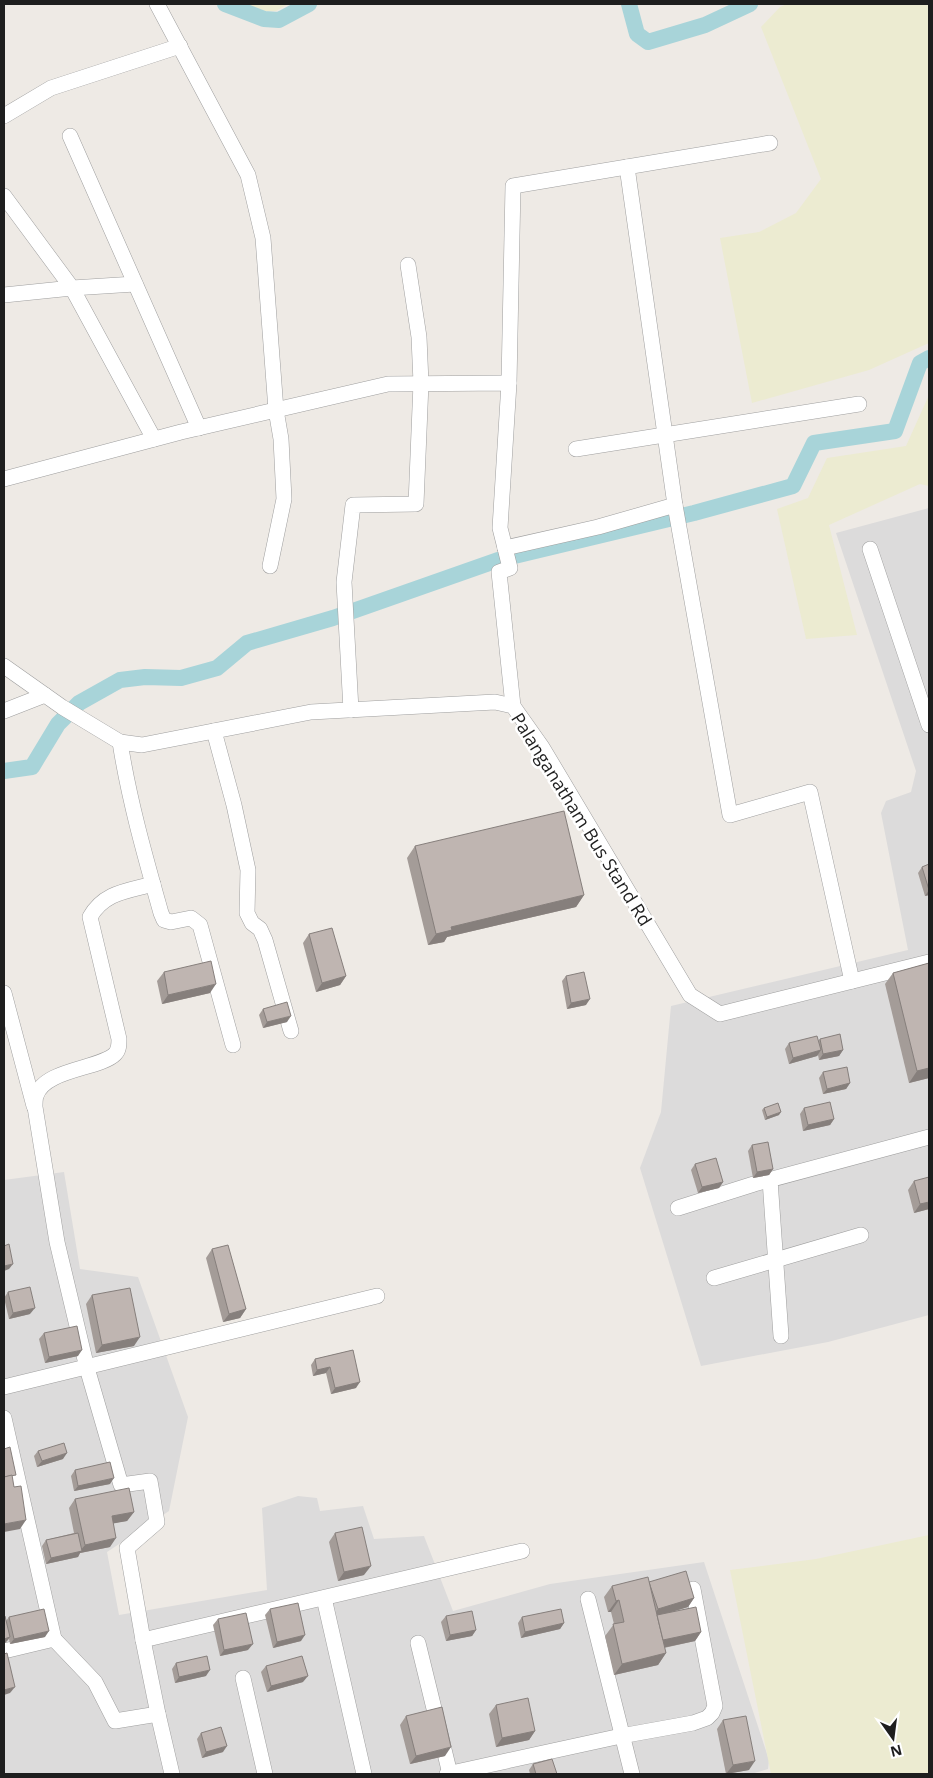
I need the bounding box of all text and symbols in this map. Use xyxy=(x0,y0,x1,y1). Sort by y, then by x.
street label: Palanganatham Bus Stand Rd xyxy=(506,708,658,930)
north arrow xyxy=(868,1713,918,1763)
text: N xyxy=(888,1741,904,1762)

